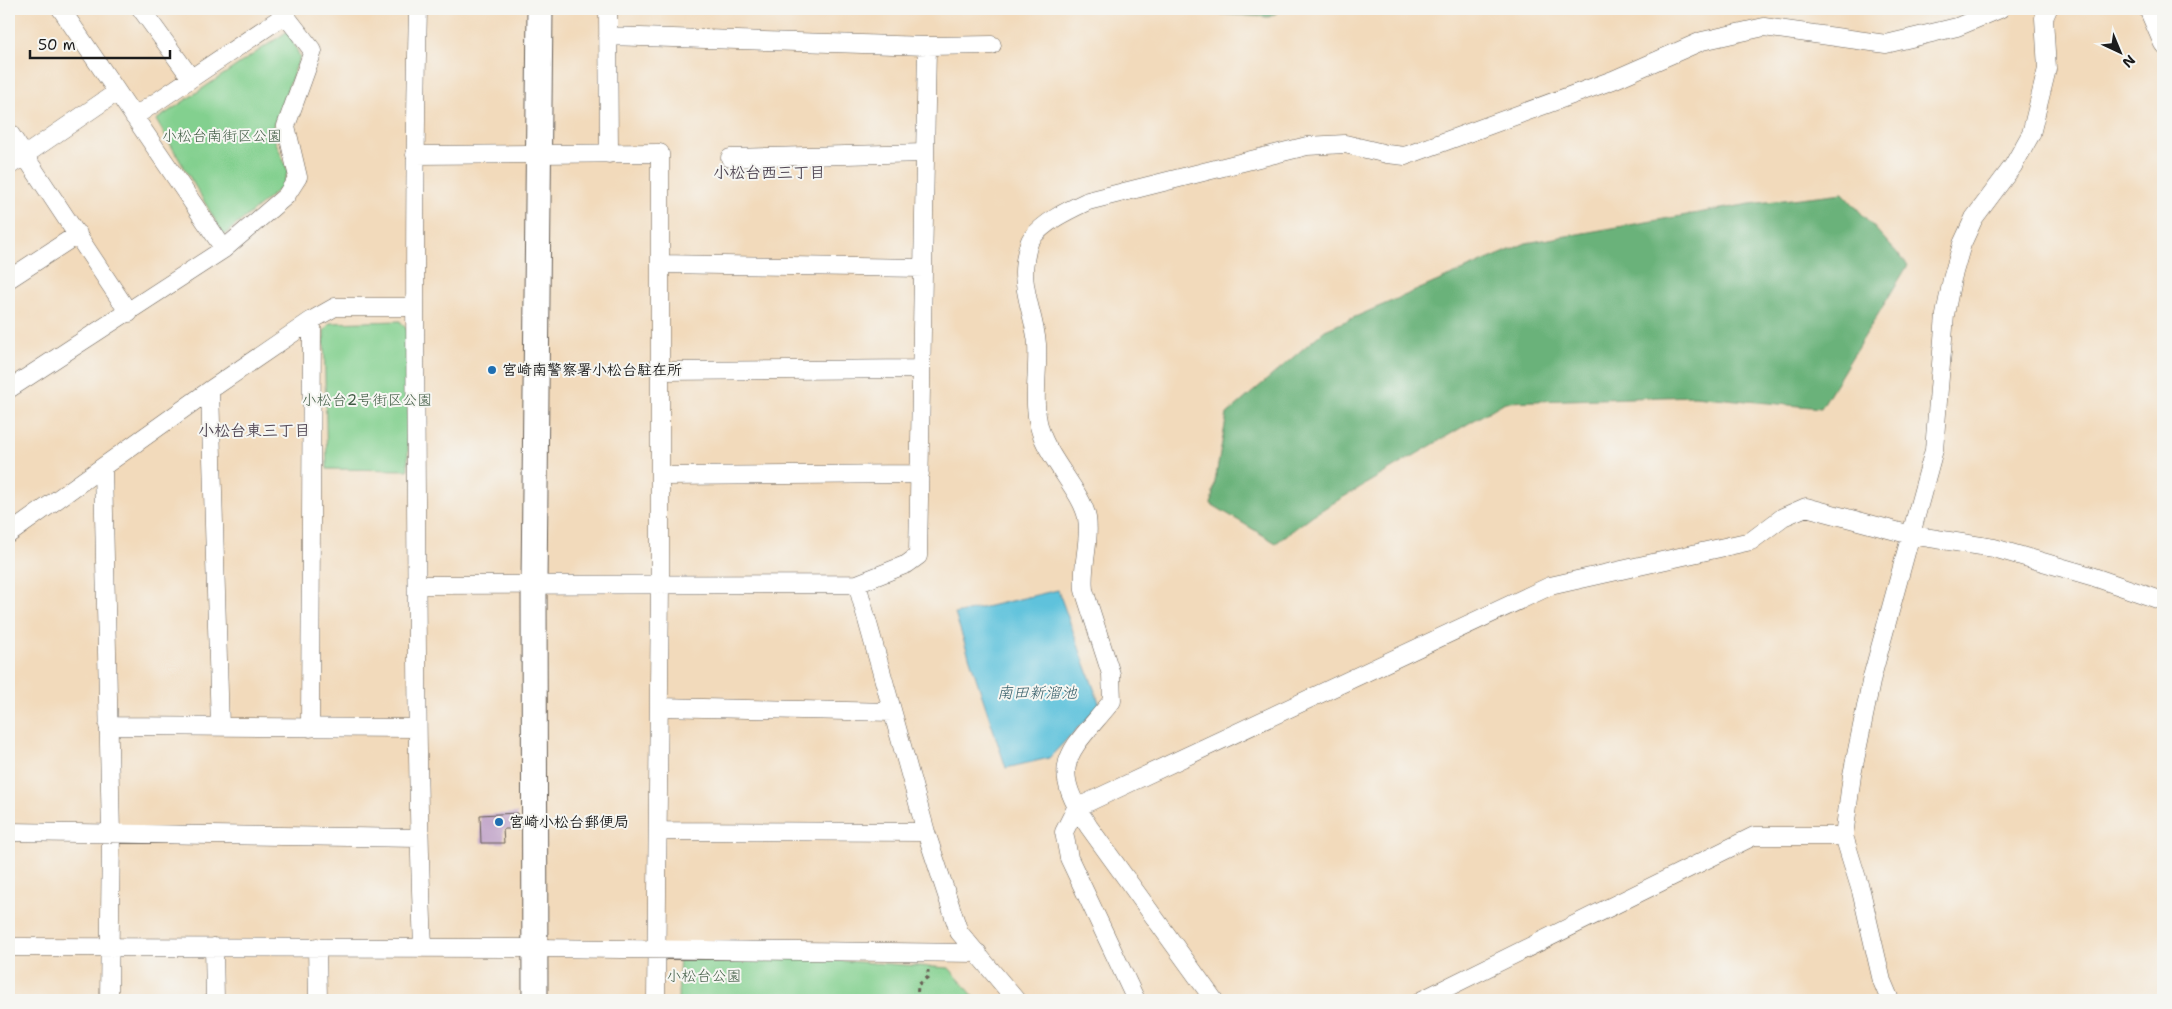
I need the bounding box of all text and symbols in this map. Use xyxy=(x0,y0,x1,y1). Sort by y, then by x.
scale bar xyxy=(30,28,170,60)
north arrow xyxy=(2094,28,2144,78)
text: 50 m xyxy=(38,35,76,55)
text: N xyxy=(2119,51,2139,72)
park label: 小松台南街区公園 xyxy=(162,126,282,146)
district label: 小松台西三丁目 xyxy=(713,162,825,183)
place label: 宮崎南警察署小松台駐在所 xyxy=(502,360,682,380)
marker: 宮崎南警察署小松台駐在所 xyxy=(486,364,498,376)
park label: 小松台2号街区公園 xyxy=(302,390,432,410)
district label: 小松台東三丁目 xyxy=(198,420,310,441)
water label: 南田新溜池 xyxy=(997,682,1078,703)
place label: 宮崎小松台郵便局 xyxy=(509,812,629,832)
marker: 宮崎小松台郵便局 xyxy=(493,816,505,828)
park label: 小松台公園 xyxy=(666,966,742,986)

